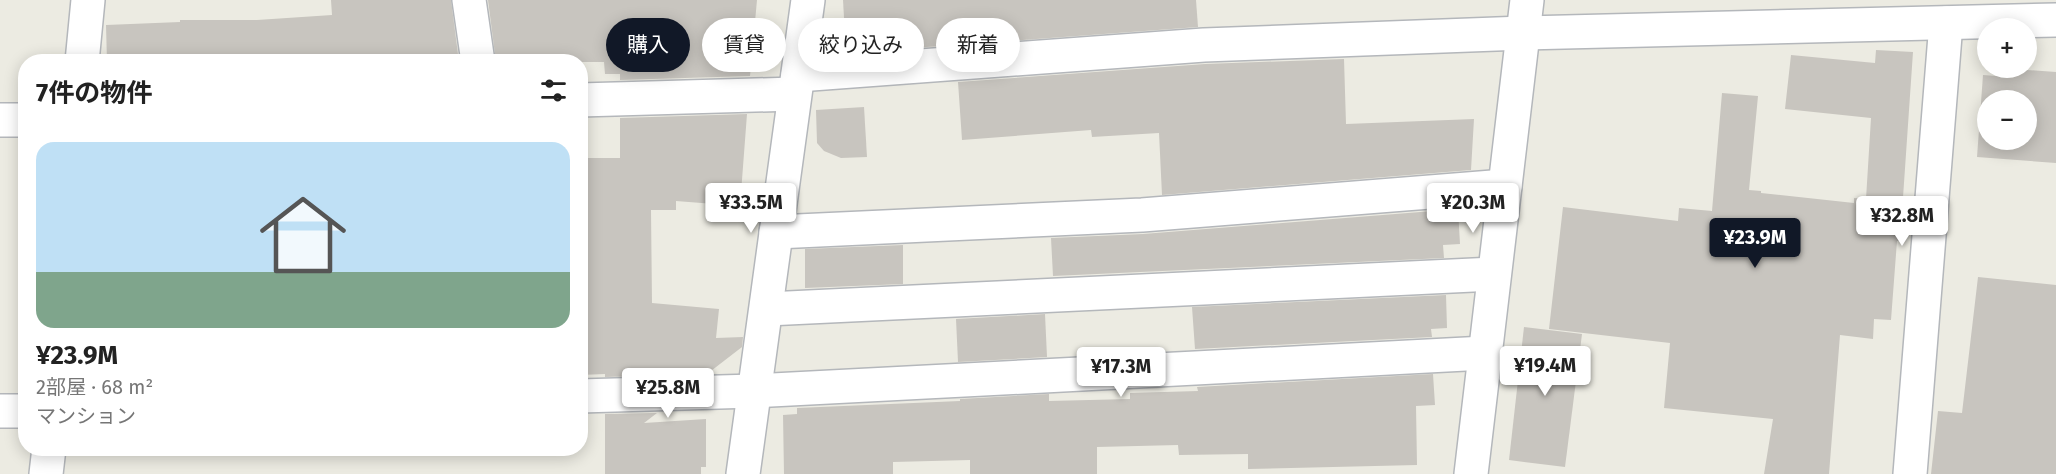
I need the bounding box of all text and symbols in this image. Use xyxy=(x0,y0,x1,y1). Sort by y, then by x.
chip: 購入 xyxy=(606,18,690,72)
chip: 賃貸 xyxy=(702,18,786,72)
chip: 絞り込み xyxy=(798,18,924,72)
chip: 新着 xyxy=(936,18,1020,72)
map controls xyxy=(1977,18,2037,150)
button: + xyxy=(1977,18,2037,78)
icon: filters xyxy=(537,74,570,107)
text: 7件の物件 xyxy=(36,78,152,109)
button: − xyxy=(1977,90,2037,150)
icon: home xyxy=(249,181,357,289)
pin: ¥33.5M xyxy=(702,183,800,234)
pin: ¥20.3M xyxy=(1424,183,1522,234)
text: ¥33.5M xyxy=(719,190,783,214)
text: ¥20.3M xyxy=(1441,190,1505,214)
pin: ¥32.8M xyxy=(1853,196,1951,247)
text: ¥32.8M xyxy=(1870,203,1934,227)
pin: ¥23.9M xyxy=(1706,218,1804,269)
text: ¥23.9M xyxy=(1724,225,1786,249)
text: ¥23.9M xyxy=(36,340,118,371)
pin: ¥19.4M xyxy=(1496,346,1594,397)
pin: ¥17.3M xyxy=(1072,347,1170,398)
text: ¥19.4M xyxy=(1514,353,1576,377)
text: ¥17.3M xyxy=(1091,354,1151,378)
pin: ¥25.8M xyxy=(619,368,717,419)
text: 2部屋 · 68 m² xyxy=(36,375,153,399)
text: ¥25.8M xyxy=(636,375,700,399)
text: マンション xyxy=(36,404,136,428)

